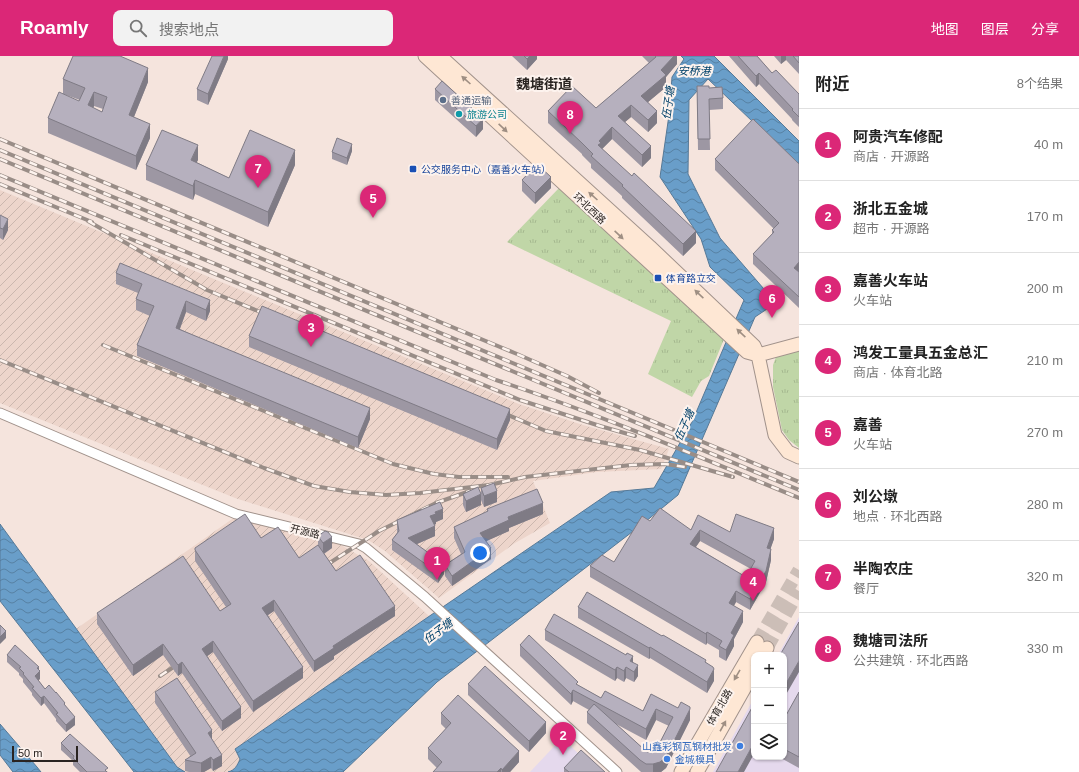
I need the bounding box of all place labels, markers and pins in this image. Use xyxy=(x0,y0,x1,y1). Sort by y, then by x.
marker: 善通运输 xyxy=(438,95,448,105)
place label: 善通运输 xyxy=(451,95,492,106)
pin: 8 xyxy=(557,101,583,134)
marker: 旅游公司 xyxy=(454,109,464,119)
place label: 旅游公司 xyxy=(467,109,507,120)
pin: 7 xyxy=(245,155,271,188)
marker: 公交服务中心（嘉善火车站） xyxy=(408,164,418,174)
place label: 公交服务中心（嘉善火车站） xyxy=(421,164,551,175)
pin: 5 xyxy=(360,185,386,218)
marker: 体育路立交 xyxy=(653,273,663,283)
place label: 体育路立交 xyxy=(666,273,716,284)
pin: 6 xyxy=(759,285,785,318)
pin: 3 xyxy=(298,314,324,347)
pin: 1 xyxy=(424,547,450,580)
pin: 4 xyxy=(740,568,766,601)
pin: 2 xyxy=(550,722,576,755)
place label: 山鑫彩钢瓦钢材批发 xyxy=(642,741,732,752)
marker: 山鑫彩钢瓦钢材批发 xyxy=(735,741,745,751)
marker: 金城模具 xyxy=(662,754,672,764)
place label: 金城模具 xyxy=(675,754,715,765)

